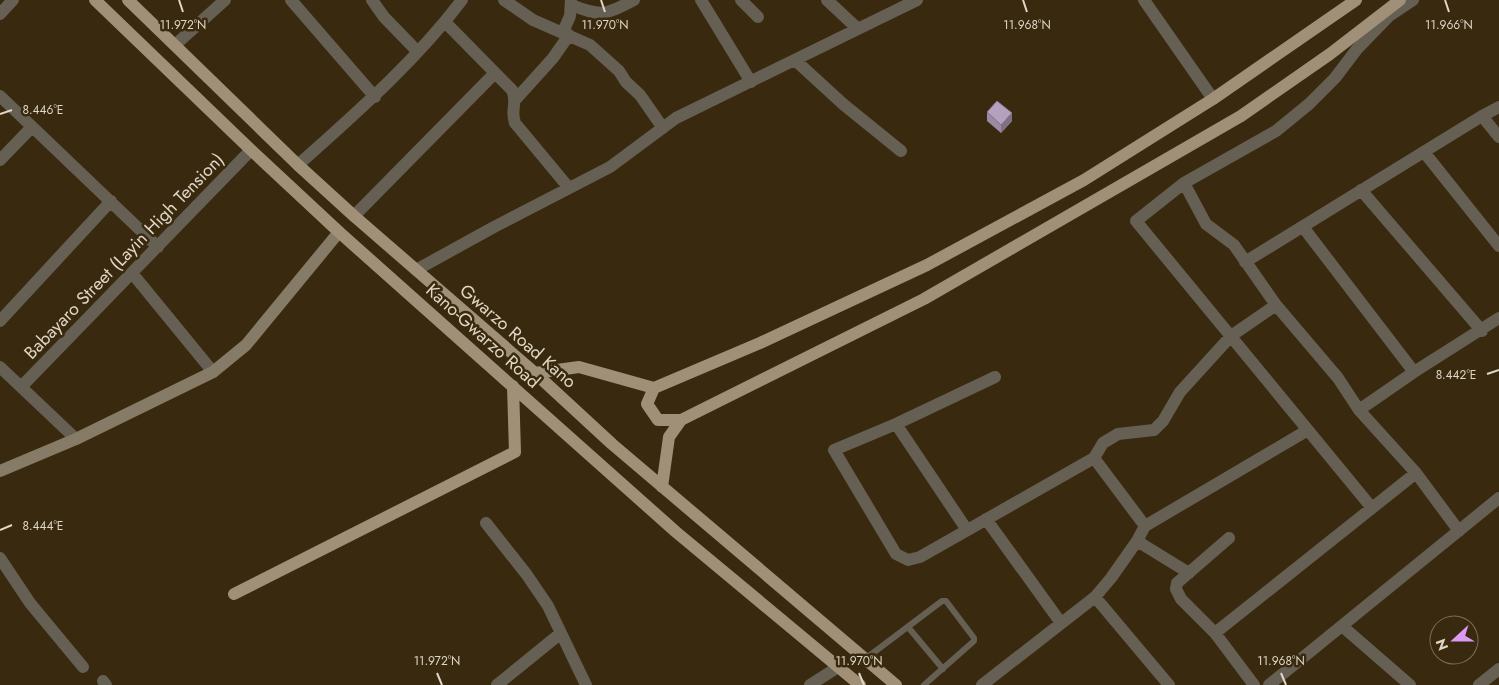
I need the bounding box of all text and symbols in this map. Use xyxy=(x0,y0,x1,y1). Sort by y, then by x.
text: 11.972°N xyxy=(160,16,206,34)
text: 11.970°N xyxy=(581,16,629,34)
text: 11.968°N xyxy=(1003,16,1051,34)
text: 11.966°N xyxy=(1425,16,1473,34)
text: 8.446°E xyxy=(23,101,63,119)
street label: Babayaro Street (Layin High Tension) xyxy=(18,147,230,365)
street label: Kano-Gwarzo Road xyxy=(420,278,546,394)
street label: Gwarzo Road Kano xyxy=(454,278,582,394)
text: 8.442°E xyxy=(1436,366,1476,384)
text: 8.444°E xyxy=(23,517,63,535)
north arrow xyxy=(1429,615,1479,665)
text: N xyxy=(1431,636,1453,653)
text: 11.972°N xyxy=(414,652,460,670)
text: 11.970°N xyxy=(835,652,883,670)
text: 11.968°N xyxy=(1257,652,1305,670)

